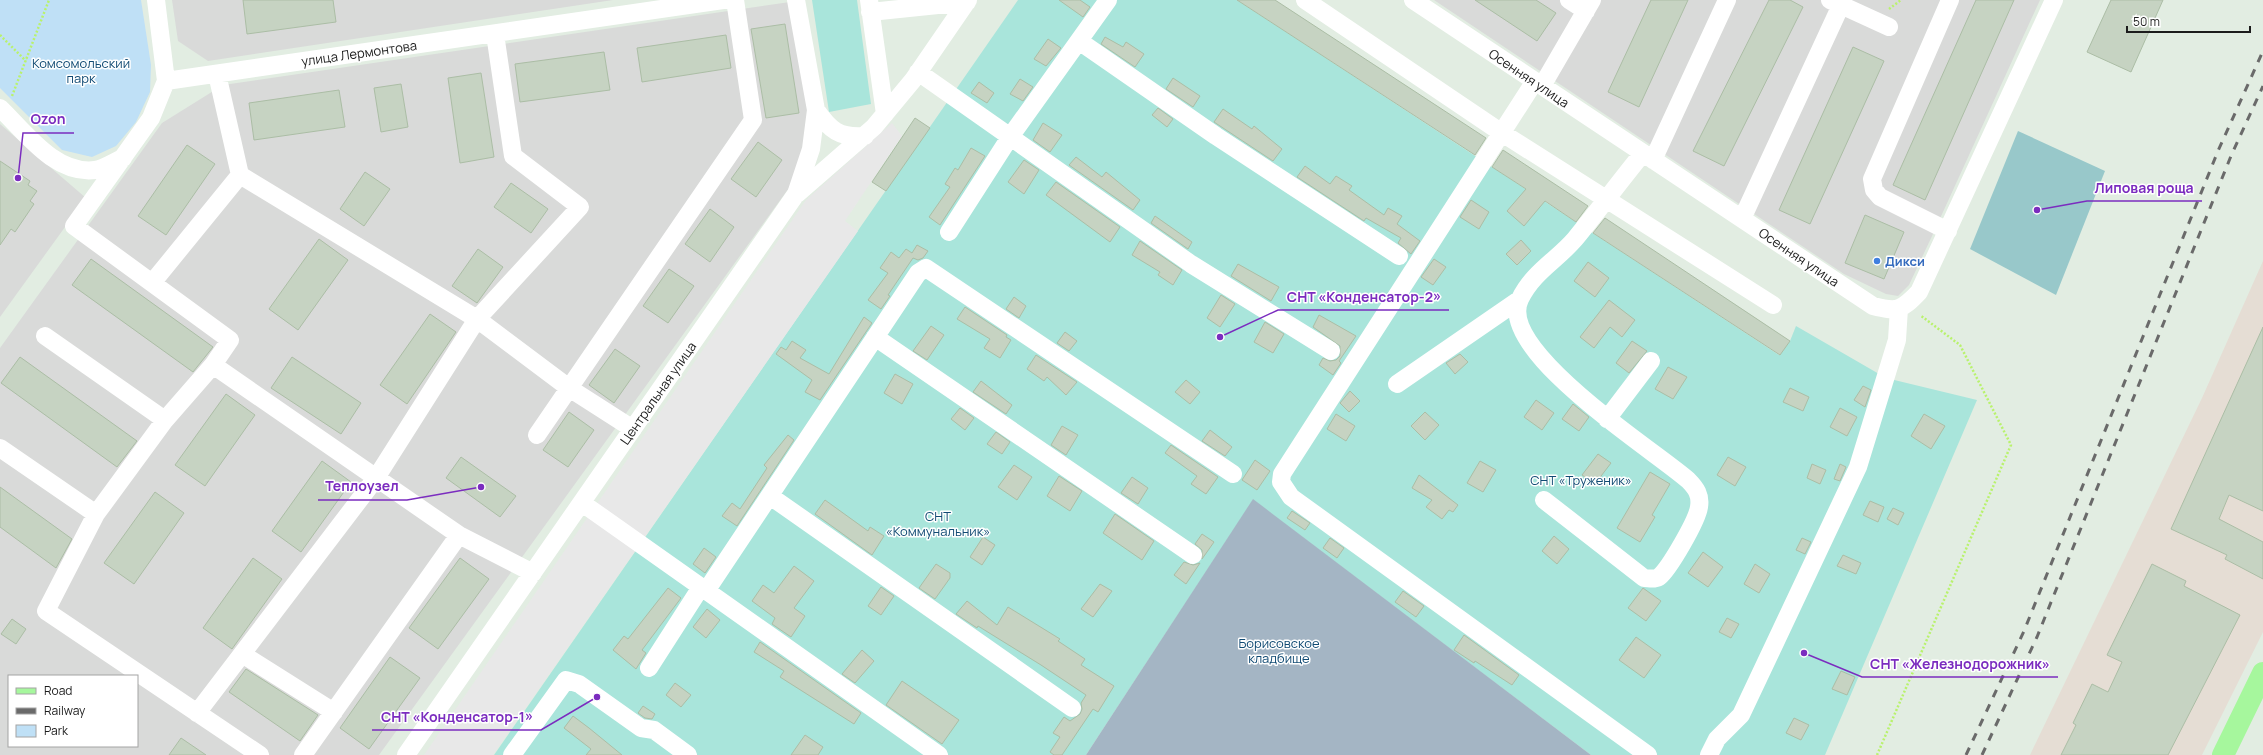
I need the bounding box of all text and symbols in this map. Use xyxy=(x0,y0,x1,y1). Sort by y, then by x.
scale bar xyxy=(2127,8,2250,34)
text: 50 m xyxy=(2133,13,2160,30)
street label: улица Лермонтова xyxy=(300,36,418,70)
street label: Осенняя улица xyxy=(1485,44,1573,112)
park label: Комсомольский парк xyxy=(32,54,130,87)
callout: Ozon xyxy=(23,107,74,133)
text: Ozon xyxy=(31,109,65,128)
callout: Липовая роща xyxy=(2087,175,2202,201)
text: Липовая роща xyxy=(2095,178,2193,197)
street label: Осенняя улица xyxy=(1755,223,1843,291)
place label: Дикси xyxy=(1885,252,1925,270)
marker: Дикси xyxy=(1872,256,1882,266)
callout: СНТ «Конденсатор-2» xyxy=(1278,284,1449,310)
text: СНТ «Конденсатор-2» xyxy=(1287,287,1441,306)
street label: Центральная улица xyxy=(616,338,700,448)
park label: СНТ «Труженик» xyxy=(1530,471,1632,489)
callout: Теплоузел xyxy=(318,474,407,500)
text: Теплоузел xyxy=(325,476,399,495)
park label: СНТ «Коммунальник» xyxy=(886,507,990,540)
park label: Борисовское кладбище xyxy=(1238,634,1320,667)
callout: СНТ «Железнодорожник» xyxy=(1862,651,2058,677)
text: СНТ «Железнодорожник» xyxy=(1870,654,2050,673)
legend xyxy=(8,675,138,747)
text: Road xyxy=(44,682,72,699)
text: Railway xyxy=(44,702,86,719)
callout: СНТ «Конденсатор-1» xyxy=(372,704,541,730)
text: СНТ «Конденсатор-1» xyxy=(381,707,533,726)
text: Park xyxy=(44,722,69,739)

